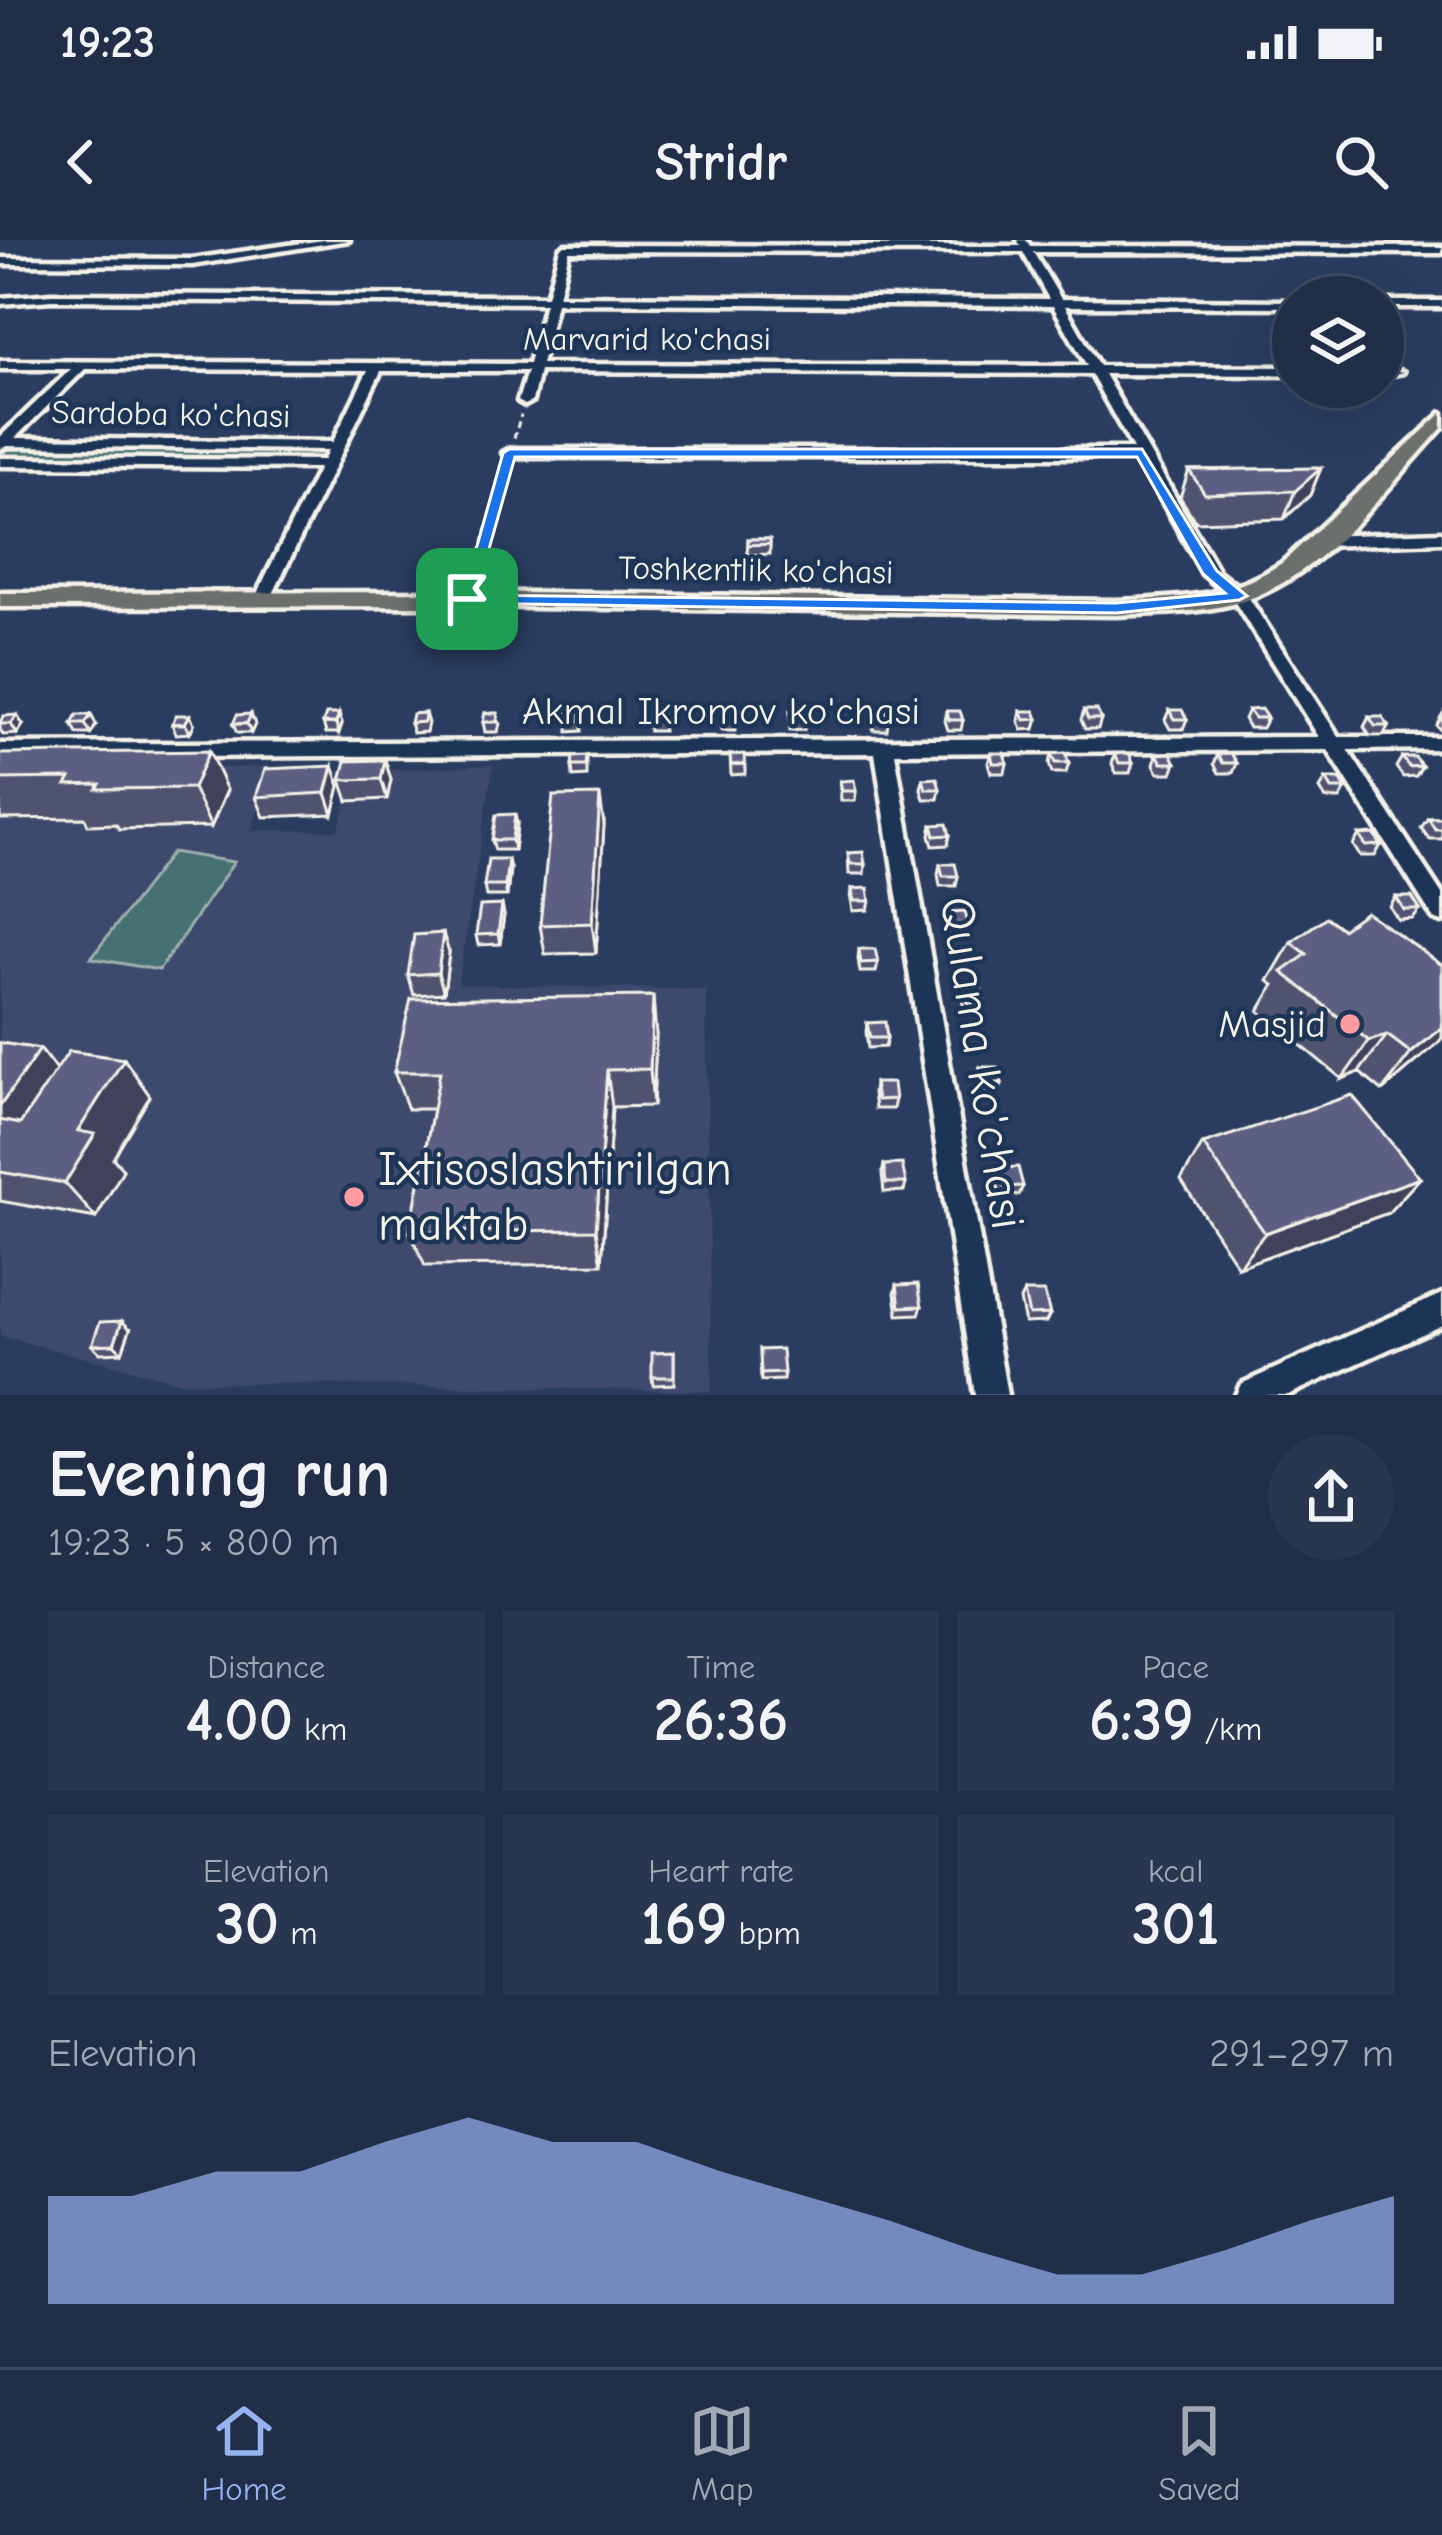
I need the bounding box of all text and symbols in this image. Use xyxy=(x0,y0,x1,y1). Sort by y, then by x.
text: 19:23 xyxy=(60,16,155,68)
icon: back xyxy=(48,129,114,195)
icon: search xyxy=(1328,129,1394,195)
text: Stridr xyxy=(655,131,787,194)
map controls xyxy=(1272,276,1404,408)
button: layers xyxy=(1272,276,1404,408)
street label: Marvarid ko'chasi xyxy=(523,320,771,358)
street label: Sardoba ko'chasi xyxy=(51,393,291,435)
pin xyxy=(416,548,518,650)
street label: Toshkentlik ko'chasi xyxy=(618,549,894,591)
icon: arrive xyxy=(434,566,500,632)
street label: Akmal Ikromov ko'chasi xyxy=(522,689,920,734)
street label: Qulama ko'chasi xyxy=(929,893,1035,1233)
place label: Masjid xyxy=(1218,1002,1326,1047)
marker: Masjid xyxy=(1337,1011,1363,1037)
place label: Ixtisoslashtirilgan maktab xyxy=(378,1142,732,1252)
marker: Ixtisoslashtirilgan maktab xyxy=(341,1184,367,1210)
button: share xyxy=(1268,1434,1394,1560)
text: Evening run xyxy=(48,1437,390,1513)
text: 19:23 · 5 × 800 m xyxy=(48,1520,339,1565)
text: Distance xyxy=(207,1648,325,1686)
text: Time xyxy=(687,1648,755,1686)
text: Pace xyxy=(1142,1648,1209,1686)
text: 4.00 xyxy=(185,1686,293,1755)
text: 26:36 xyxy=(654,1686,788,1755)
text: 6:39 xyxy=(1089,1686,1194,1755)
text: km xyxy=(293,1710,347,1748)
text: /km xyxy=(1194,1710,1262,1748)
text: Elevation xyxy=(203,1852,330,1890)
text: Heart rate xyxy=(648,1852,794,1890)
text: kcal xyxy=(1148,1852,1203,1890)
text: 30 xyxy=(215,1890,279,1959)
text: 169 xyxy=(641,1890,727,1959)
text: 301 xyxy=(1132,1890,1219,1959)
text: m xyxy=(279,1914,317,1952)
text: bpm xyxy=(727,1914,801,1952)
text: Elevation xyxy=(48,2031,197,2076)
text: 291–297 m xyxy=(1209,2031,1394,2076)
tab: Home xyxy=(201,2398,287,2508)
tab: Map xyxy=(689,2398,755,2508)
tab: Saved xyxy=(1158,2398,1241,2508)

